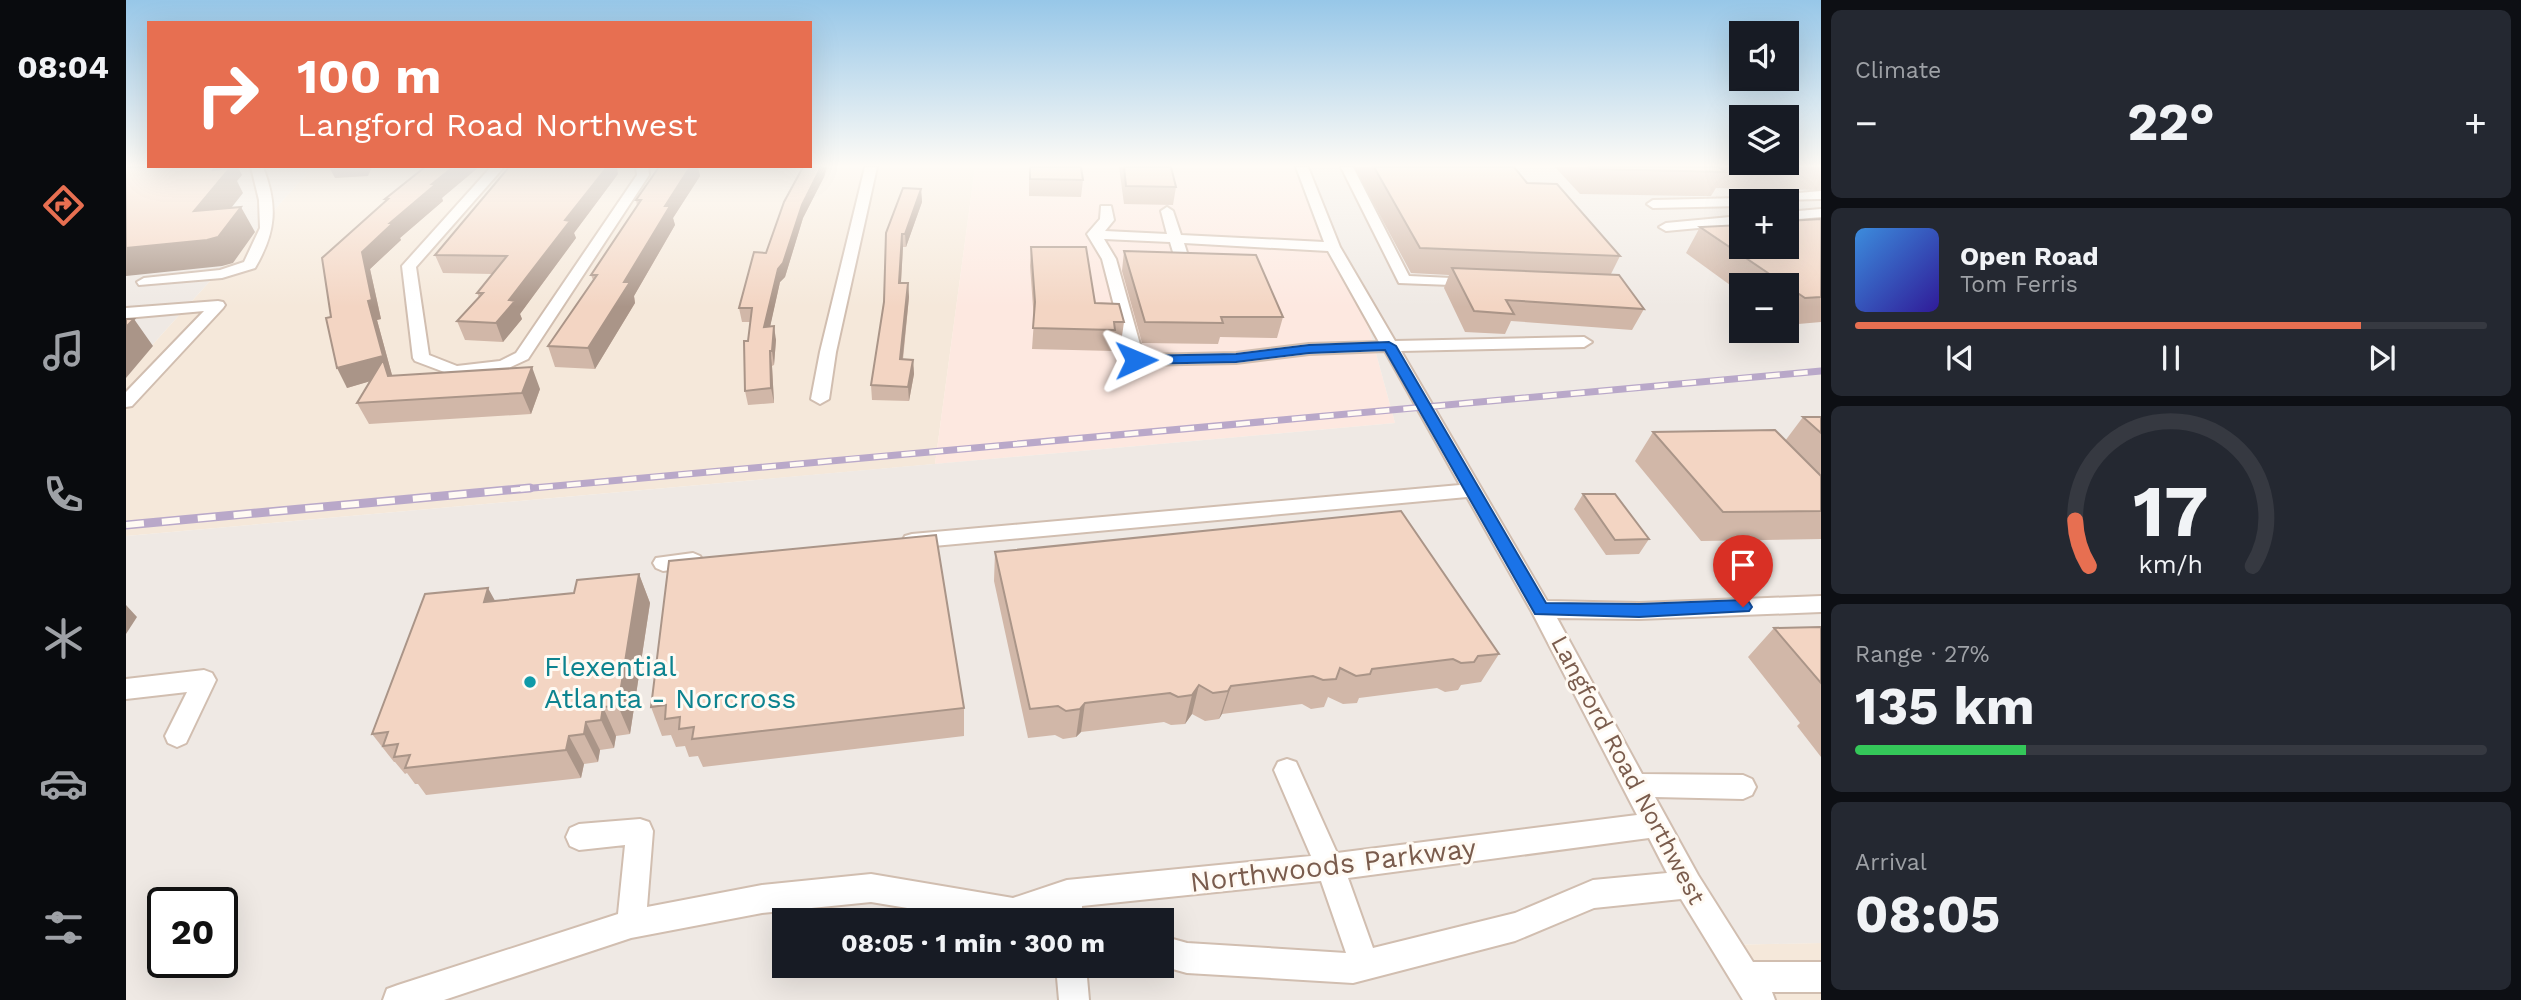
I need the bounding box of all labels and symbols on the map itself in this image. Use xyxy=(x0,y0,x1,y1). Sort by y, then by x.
position arrow xyxy=(1099,323,1173,397)
pin xyxy=(1713,535,1773,607)
street label: Langford Road Northwest xyxy=(1545,631,1711,909)
place label: Flexential Atlanta - Norcross xyxy=(544,650,796,715)
marker: Flexential Atlanta - Norcross xyxy=(522,674,538,690)
street label: Northwoods Parkway xyxy=(1188,831,1478,899)
speed limit sign: 20 xyxy=(147,887,238,978)

